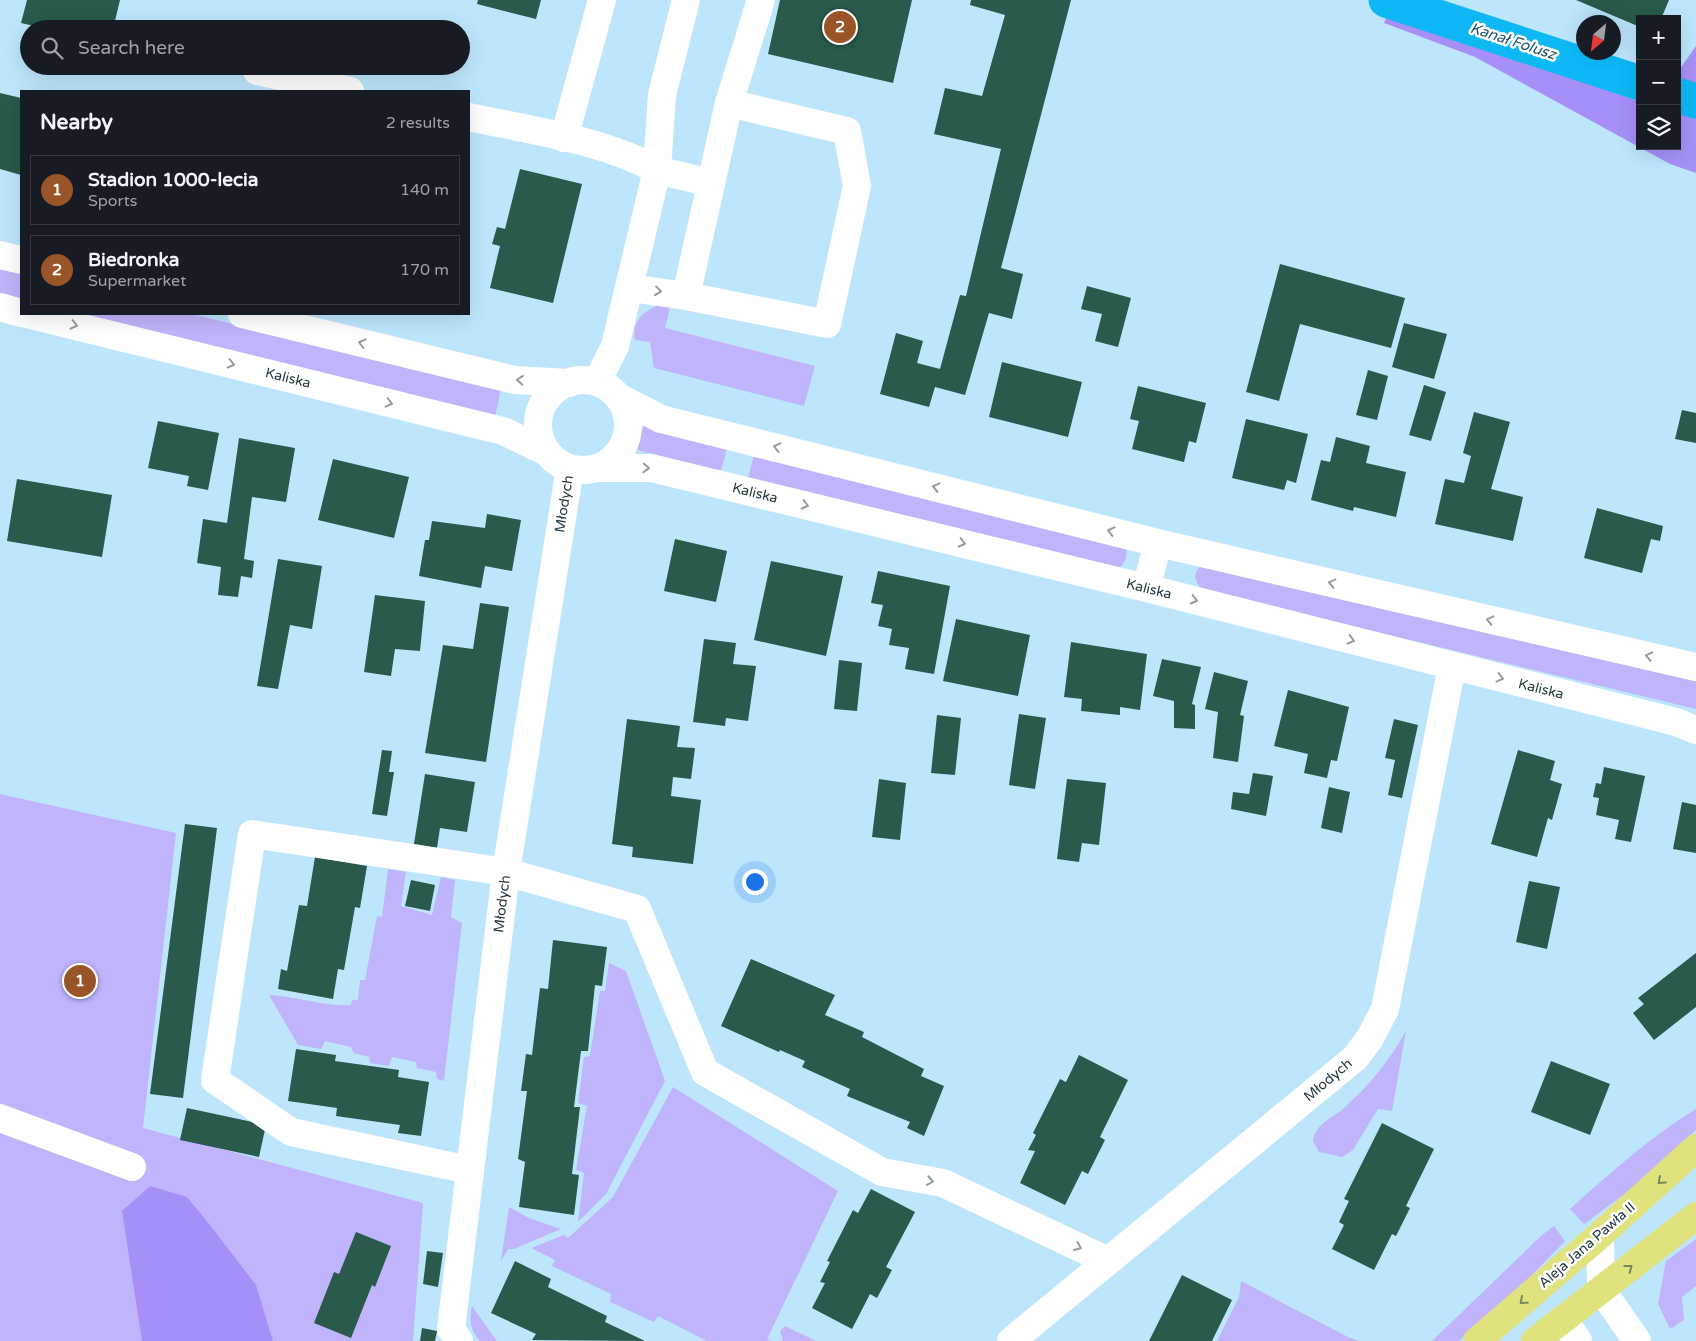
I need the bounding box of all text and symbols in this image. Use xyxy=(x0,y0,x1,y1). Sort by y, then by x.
pin: 2 xyxy=(824,8,856,46)
north arrow xyxy=(1576,15,1621,60)
map controls xyxy=(1636,15,1681,150)
button: + xyxy=(1636,15,1681,60)
water label: Kanał Folusz xyxy=(1468,19,1560,64)
search box xyxy=(20,20,470,75)
icon: search xyxy=(38,34,66,62)
text: Search here xyxy=(78,37,185,59)
button: − xyxy=(1636,60,1681,105)
button: layers xyxy=(1636,105,1681,150)
text: Nearby xyxy=(40,110,113,135)
text: 2 results xyxy=(386,113,450,133)
text: Stadion 1000-lecia xyxy=(88,169,259,191)
text: 1 xyxy=(52,180,62,200)
text: 140 m xyxy=(400,180,449,200)
text: Sports xyxy=(88,191,137,211)
text: Biedronka xyxy=(88,249,179,271)
text: 2 xyxy=(52,260,62,280)
text: 170 m xyxy=(400,260,449,280)
text: Supermarket xyxy=(88,271,186,291)
one-way arrow xyxy=(654,285,662,296)
one-way arrow xyxy=(69,319,78,330)
one-way arrow xyxy=(358,338,367,349)
one-way arrow xyxy=(227,358,236,369)
street label: Kaliska xyxy=(263,364,313,392)
one-way arrow xyxy=(516,375,524,386)
one-way arrow xyxy=(385,397,394,408)
one-way arrow xyxy=(773,442,782,453)
one-way arrow xyxy=(643,463,651,474)
street label: Młodych xyxy=(551,474,577,534)
street label: Kaliska xyxy=(730,479,780,507)
one-way arrow xyxy=(933,482,941,492)
one-way arrow xyxy=(800,499,809,510)
one-way arrow xyxy=(1107,526,1115,536)
one-way arrow xyxy=(958,537,967,548)
street label: Kaliska xyxy=(1124,575,1174,603)
one-way arrow xyxy=(1327,578,1336,589)
one-way arrow xyxy=(1189,594,1198,605)
one-way arrow xyxy=(1486,615,1495,626)
one-way arrow xyxy=(1346,635,1355,645)
one-way arrow xyxy=(1644,651,1653,662)
one-way arrow xyxy=(1495,672,1504,683)
street label: Kaliska xyxy=(1516,675,1566,703)
your location xyxy=(742,869,768,895)
street label: Młodych xyxy=(490,874,514,934)
pin: 1 xyxy=(64,962,96,1000)
street label: Młodych xyxy=(1300,1055,1356,1105)
one-way arrow xyxy=(926,1175,935,1186)
one-way arrow xyxy=(1657,1175,1666,1184)
street label: Aleja Jana Pawła II xyxy=(1535,1198,1639,1292)
one-way arrow xyxy=(1073,1240,1082,1251)
one-way arrow xyxy=(1623,1265,1633,1274)
one-way arrow xyxy=(1520,1295,1529,1304)

